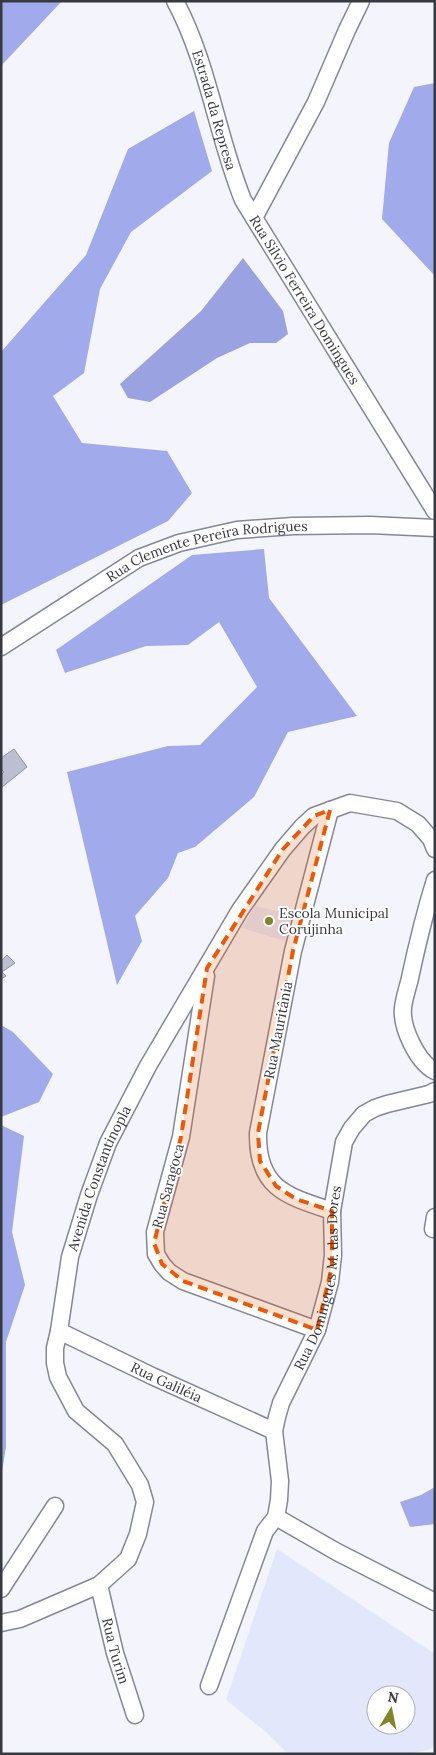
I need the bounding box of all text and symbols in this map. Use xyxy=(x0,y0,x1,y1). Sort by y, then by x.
street label: Estrada da Represa xyxy=(188,47,241,172)
street label: Rua Silvio Ferreira Domingues xyxy=(246,212,364,388)
street label: Rua Clemente Pereira Rodrigues xyxy=(103,517,308,586)
place label: Escola Municipal Corujinha xyxy=(279,904,389,938)
marker: Escola Municipal Corujinha xyxy=(263,915,275,927)
street label: Rua Mauritânia xyxy=(260,980,296,1080)
street label: Avenida Constantinopla xyxy=(63,1102,135,1254)
street label: Rua Saragoca xyxy=(148,1142,188,1230)
street label: Rua Domingues M. das Dores xyxy=(290,1184,345,1373)
street label: Rua Galiléia xyxy=(128,1358,205,1406)
street label: Rua Turim xyxy=(98,1616,134,1687)
north arrow xyxy=(366,1685,416,1735)
text: N xyxy=(386,1687,400,1707)

